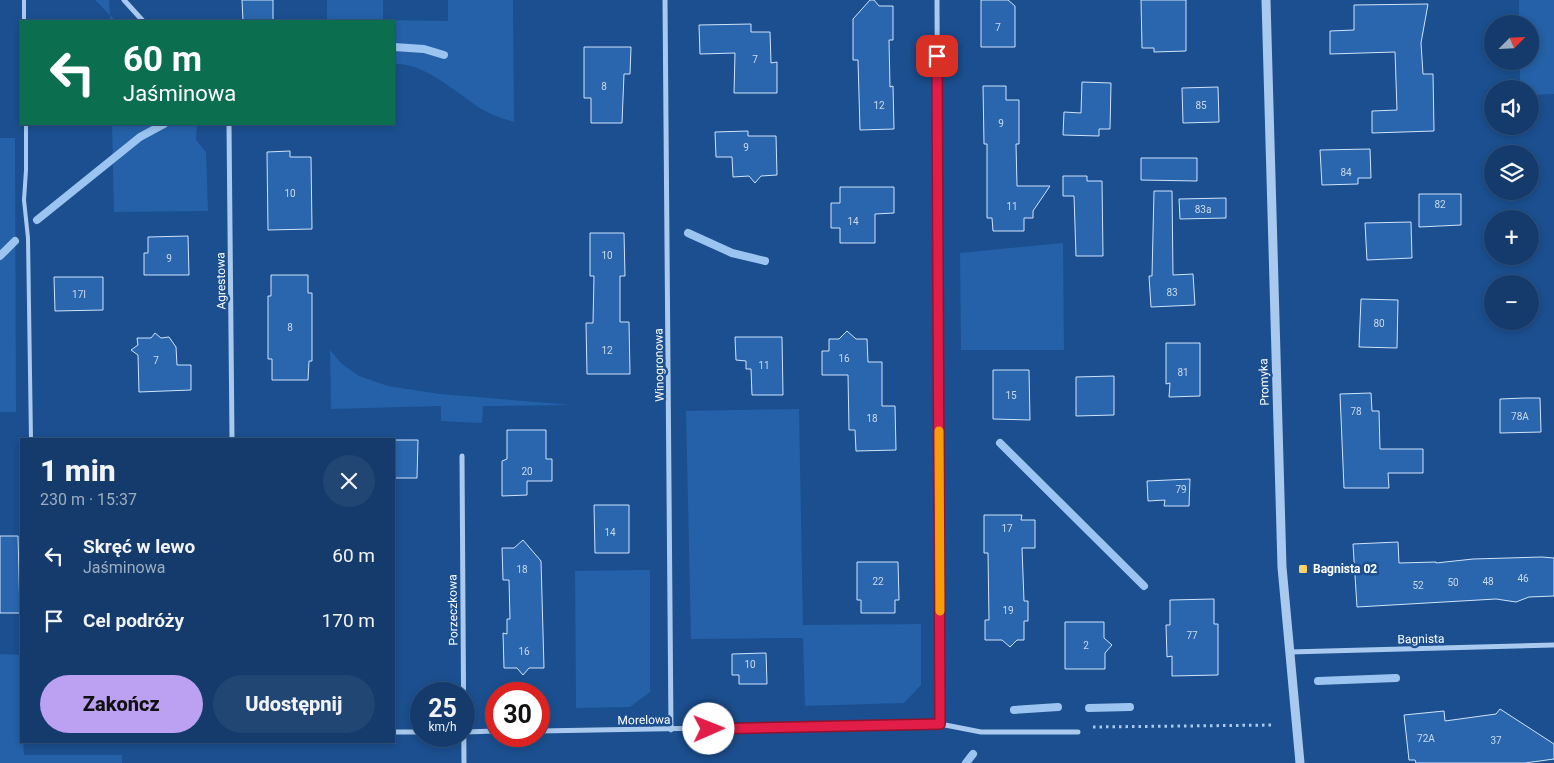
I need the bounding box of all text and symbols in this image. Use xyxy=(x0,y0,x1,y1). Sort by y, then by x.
north arrow xyxy=(1484,15,1539,70)
map controls xyxy=(1484,15,1539,330)
house number: 7 xyxy=(995,22,1001,33)
pin xyxy=(916,35,958,77)
text: 60 m xyxy=(123,39,202,80)
icon: left xyxy=(40,40,105,105)
icon: arrive xyxy=(923,42,951,70)
house number: 7 xyxy=(752,54,758,65)
button: sound xyxy=(1484,80,1539,135)
text: Jaśminowa xyxy=(123,81,236,106)
house number: 8 xyxy=(601,81,607,92)
house number: 12 xyxy=(873,100,885,111)
house number: 85 xyxy=(1195,100,1207,111)
house number: 9 xyxy=(998,118,1004,129)
house number: 9 xyxy=(743,142,749,153)
button: layers xyxy=(1484,145,1539,200)
house number: 84 xyxy=(1340,167,1352,178)
house number: 10 xyxy=(284,188,296,199)
house number: 82 xyxy=(1434,199,1446,210)
house number: 11 xyxy=(1006,201,1018,212)
house number: 83a xyxy=(1195,204,1211,215)
button: + xyxy=(1484,210,1539,265)
house number: 14 xyxy=(847,216,859,227)
house number: 10 xyxy=(601,250,613,261)
street label: Agrestowa xyxy=(214,252,228,310)
house number: 9 xyxy=(166,253,172,264)
button: − xyxy=(1484,275,1539,330)
house number: 83 xyxy=(1166,287,1178,298)
house number: 17I xyxy=(72,289,86,300)
house number: 80 xyxy=(1373,318,1385,329)
house number: 8 xyxy=(287,322,293,333)
street label: Winogronowa xyxy=(651,328,667,402)
house number: 12 xyxy=(601,345,613,356)
house number: 16 xyxy=(838,353,850,364)
house number: 7 xyxy=(153,355,159,366)
street label: Promyka xyxy=(1256,358,1272,406)
house number: 11 xyxy=(758,360,770,371)
house number: 81 xyxy=(1177,367,1189,378)
house number: 15 xyxy=(1005,390,1017,401)
house number: 78 xyxy=(1350,406,1362,417)
house number: 78A xyxy=(1511,411,1529,422)
house number: 18 xyxy=(866,413,878,424)
text: 1 min xyxy=(40,453,116,488)
button: close xyxy=(323,455,375,507)
house number: 20 xyxy=(521,466,533,477)
house number: 79 xyxy=(1175,484,1187,495)
text: 230 m · 15:37 xyxy=(40,490,137,509)
house number: 17 xyxy=(1001,523,1013,534)
house number: 14 xyxy=(604,527,616,538)
text: Skręć w lewo xyxy=(83,535,195,558)
icon: left xyxy=(40,542,68,570)
text: 60 m xyxy=(332,544,375,567)
text: Jaśminowa xyxy=(83,558,165,577)
place label: Bagnista 02 xyxy=(1313,562,1377,576)
marker: Bagnista 02 xyxy=(1297,563,1309,575)
house number: 18 xyxy=(516,564,528,575)
house number: 46 xyxy=(1517,573,1529,584)
street label: Porzeczkowa xyxy=(445,574,461,646)
house number: 22 xyxy=(872,576,884,587)
house number: 48 xyxy=(1482,576,1494,587)
house number: 50 xyxy=(1447,577,1459,588)
house number: 52 xyxy=(1412,580,1424,591)
house number: 19 xyxy=(1002,605,1014,616)
icon: arrive xyxy=(40,607,68,635)
text: Cel podróży xyxy=(83,609,184,632)
text: 170 m xyxy=(322,609,375,632)
house number: 77 xyxy=(1186,630,1198,641)
street label: Bagnista xyxy=(1397,632,1445,646)
house number: 2 xyxy=(1083,640,1089,651)
house number: 16 xyxy=(518,646,530,657)
house number: 10 xyxy=(744,659,756,670)
button: Zakończ xyxy=(40,675,203,733)
button: Udostępnij xyxy=(213,675,375,733)
speed limit sign: 30 xyxy=(485,682,550,747)
text: 25 xyxy=(428,694,457,723)
position arrow xyxy=(682,702,734,754)
street label: Morelowa xyxy=(617,713,671,727)
text: km/h xyxy=(428,720,457,734)
house number: 72A xyxy=(1417,733,1435,744)
house number: 37 xyxy=(1490,735,1502,746)

